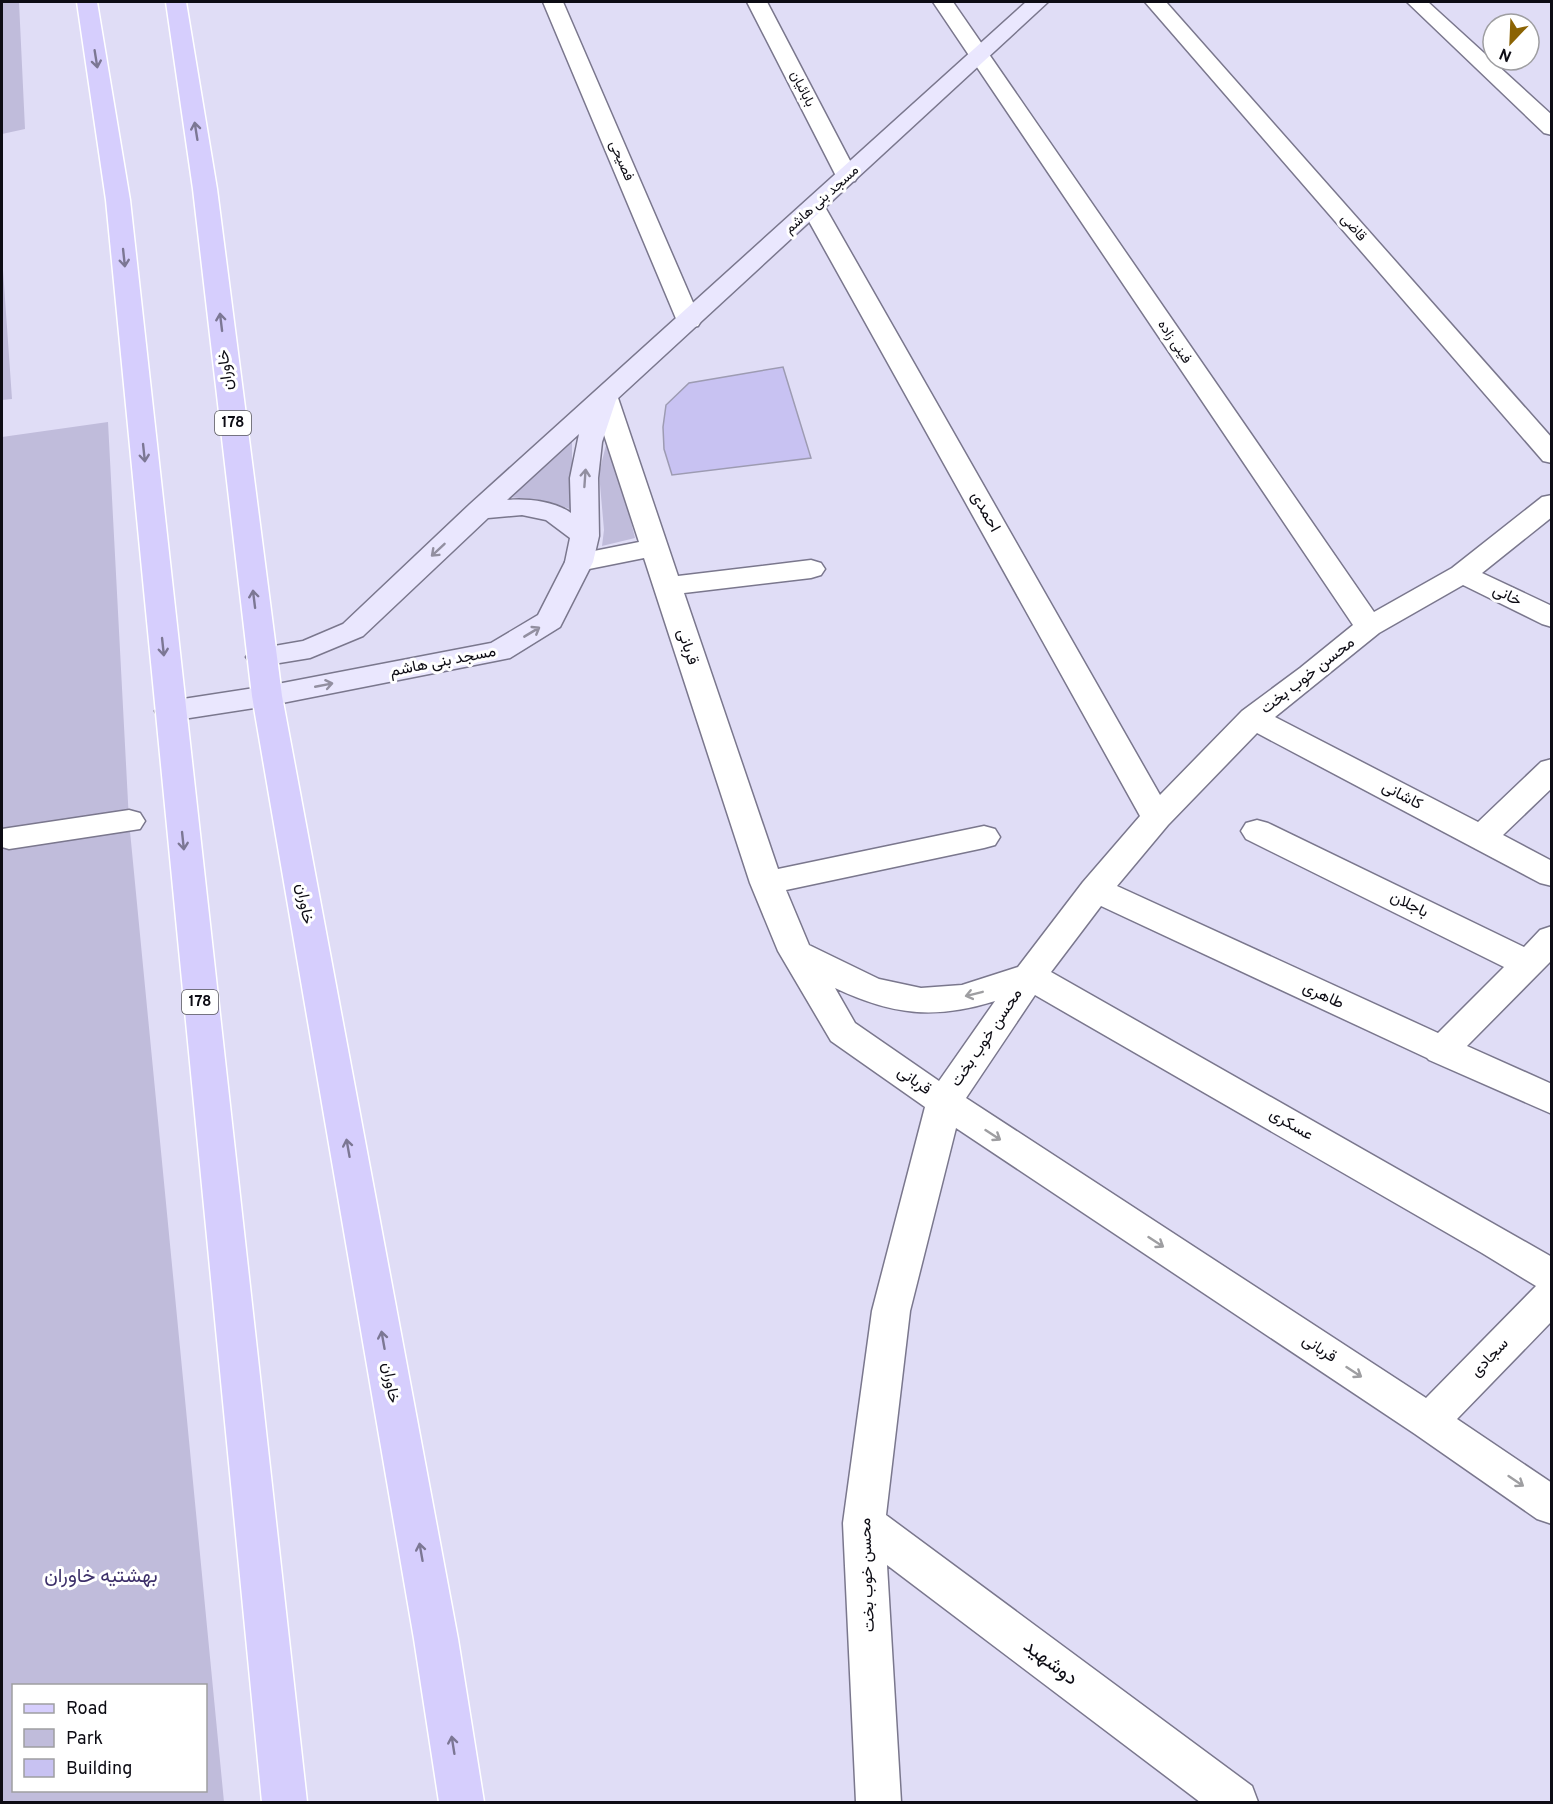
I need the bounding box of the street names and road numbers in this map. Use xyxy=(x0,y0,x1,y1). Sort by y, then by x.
street label: بابائیان xyxy=(786,68,818,110)
street label: فصیحی xyxy=(605,138,637,184)
street label: مسجد بنی هاشم xyxy=(781,162,863,238)
street label: قاضی xyxy=(1336,211,1370,245)
street label: فینی زاده xyxy=(1153,317,1195,367)
street label: خاوران xyxy=(214,348,238,392)
road number: 178 xyxy=(215,411,251,435)
street label: احمدی xyxy=(966,488,1004,536)
street label: خانی xyxy=(1489,580,1525,612)
street label: قربانی xyxy=(672,626,702,668)
street label: محسن خوب بخت xyxy=(1257,633,1359,719)
street label: مسجد بنی هاشم xyxy=(388,642,498,682)
street label: کاشانی xyxy=(1378,777,1426,815)
street label: خاوران xyxy=(291,882,317,926)
street label: باجلان xyxy=(1387,887,1431,923)
street label: طاهری xyxy=(1299,978,1347,1014)
street label: محسن خوب بخت xyxy=(947,985,1027,1091)
road number: 178 xyxy=(182,990,218,1014)
street label: قربانی xyxy=(893,1062,935,1100)
street label: عسکری xyxy=(1265,1104,1317,1146)
street label: قربانی xyxy=(1298,1331,1340,1367)
street label: سجادی xyxy=(1467,1334,1513,1382)
street label: خاوران xyxy=(377,1361,403,1405)
street label: محسن خوب بخت xyxy=(856,1518,880,1632)
street label: دوشهید xyxy=(1017,1634,1083,1692)

